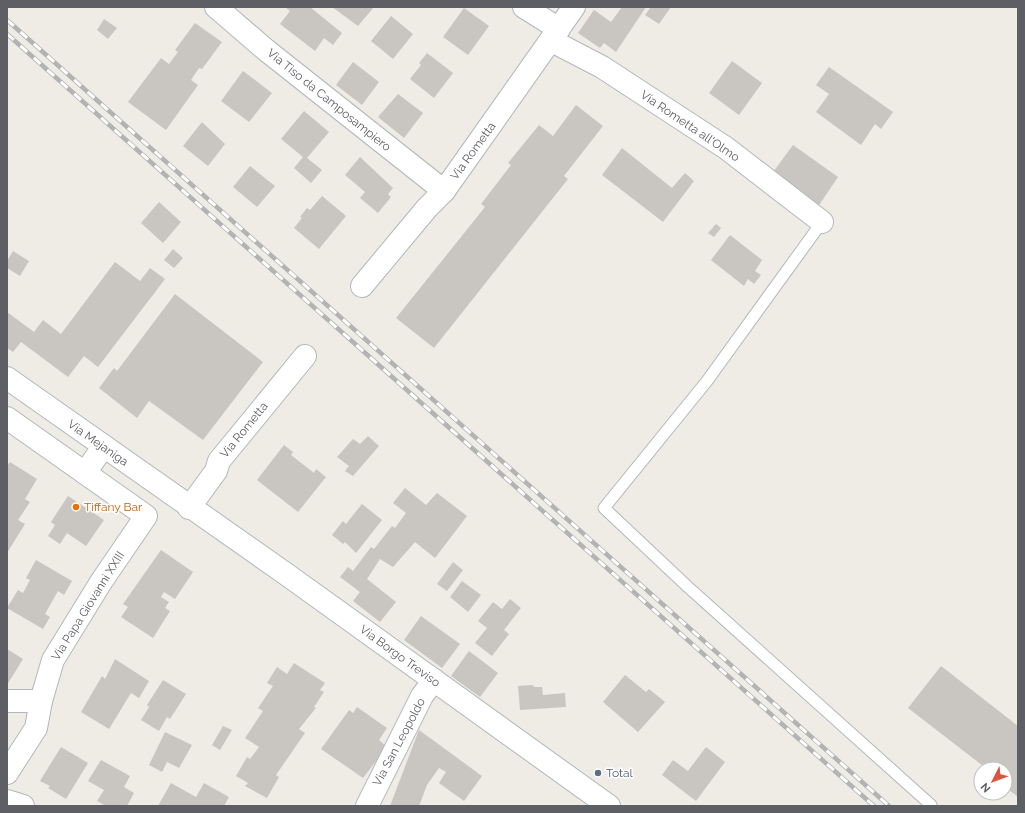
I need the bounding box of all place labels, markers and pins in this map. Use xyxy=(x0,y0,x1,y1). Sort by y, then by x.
place label: Tiffany Bar xyxy=(84,500,143,514)
marker: Tiffany Bar xyxy=(71,502,81,512)
place label: Total xyxy=(606,766,634,780)
marker: Total xyxy=(593,768,603,778)

